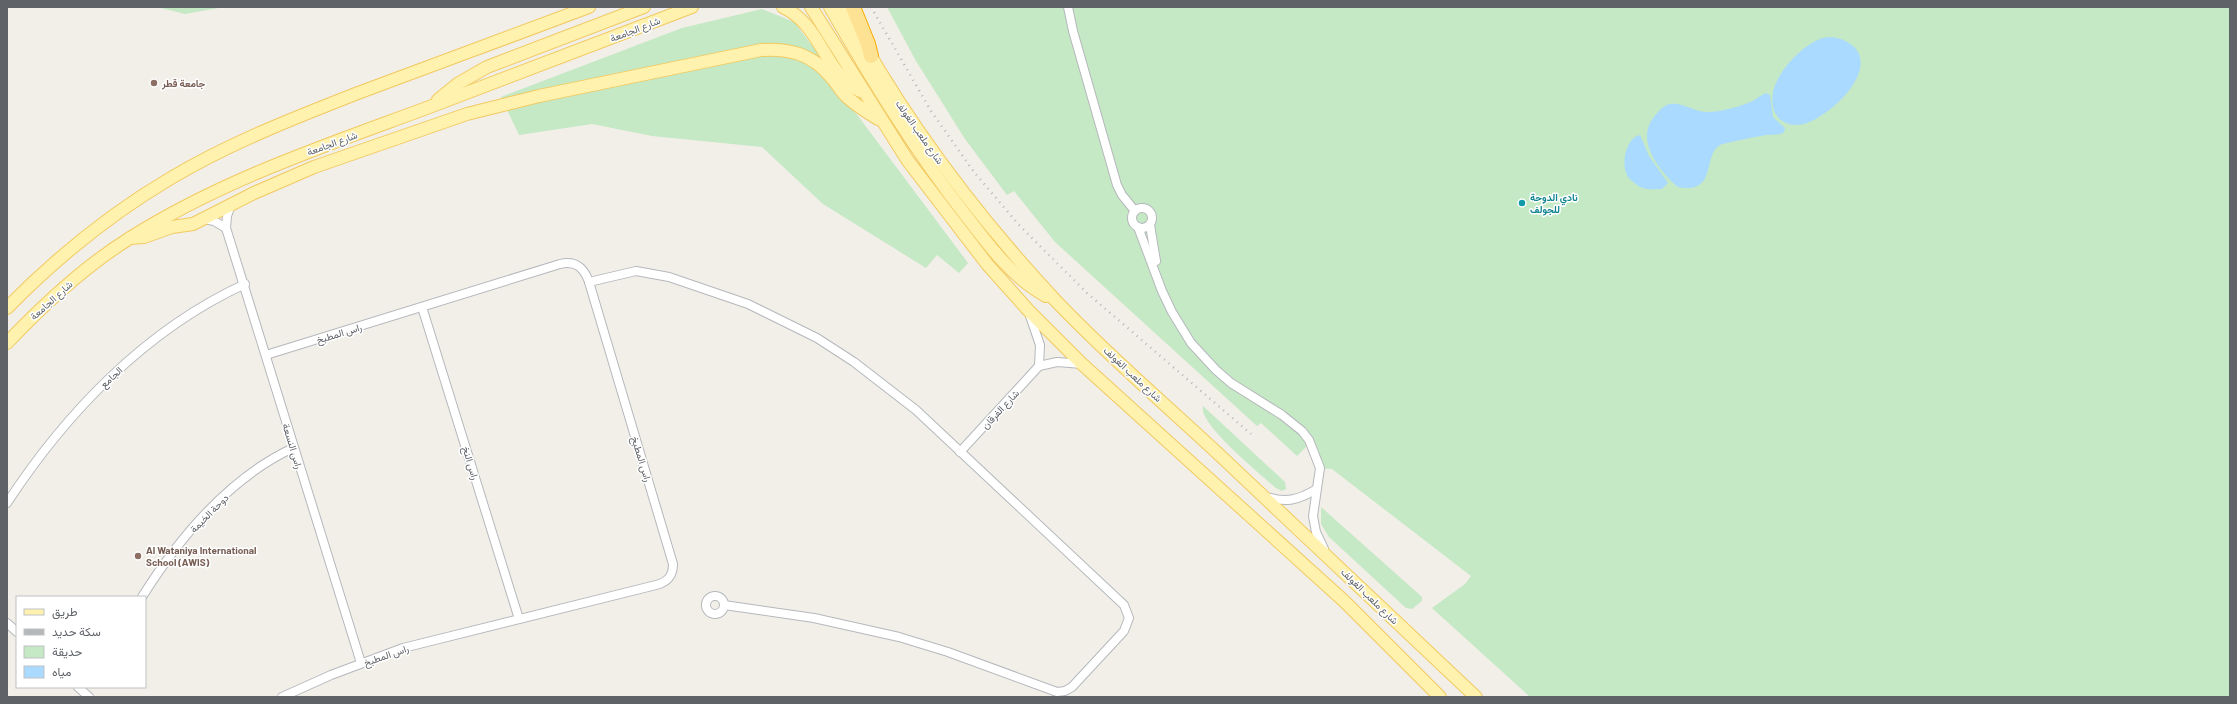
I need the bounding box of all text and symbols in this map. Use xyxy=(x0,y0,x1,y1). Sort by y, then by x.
street label: شارع الجامعة xyxy=(608,14,662,45)
place label: جامعة قطر xyxy=(161,77,206,90)
marker: جامعة قطر xyxy=(149,78,159,88)
street label: شارع ملعب الغولف xyxy=(893,98,947,167)
street label: شارع الجامعة xyxy=(305,128,359,159)
place label: نادي الدوحة للجولف xyxy=(1530,191,1578,216)
marker: نادي الدوحة للجولف xyxy=(1517,198,1527,208)
street label: شارع الجامعة xyxy=(27,278,75,323)
street label: راس المطبخ xyxy=(315,320,363,347)
street label: شارع ملعب الغولف xyxy=(1101,344,1165,405)
street label: الجامع xyxy=(97,364,125,391)
street label: شارع الفرقان xyxy=(979,387,1022,432)
street label: راس النسعة xyxy=(279,422,306,470)
street label: راس المطبخ xyxy=(628,435,655,483)
street label: راس النخ xyxy=(459,445,482,481)
street label: دوحة الخيمة xyxy=(187,491,232,536)
place label: Al Wataniya International School (AWIS) xyxy=(146,544,257,568)
marker: Al Wataniya International School (AWIS) xyxy=(133,551,143,561)
street label: شارع ملعب الغولف xyxy=(1338,566,1401,627)
legend xyxy=(16,596,146,688)
text: طريق xyxy=(52,604,78,620)
text: سكة حديد xyxy=(52,624,101,639)
street label: راس المطبخ xyxy=(362,642,410,669)
text: حديقة xyxy=(52,644,82,659)
text: مياه xyxy=(52,664,71,679)

